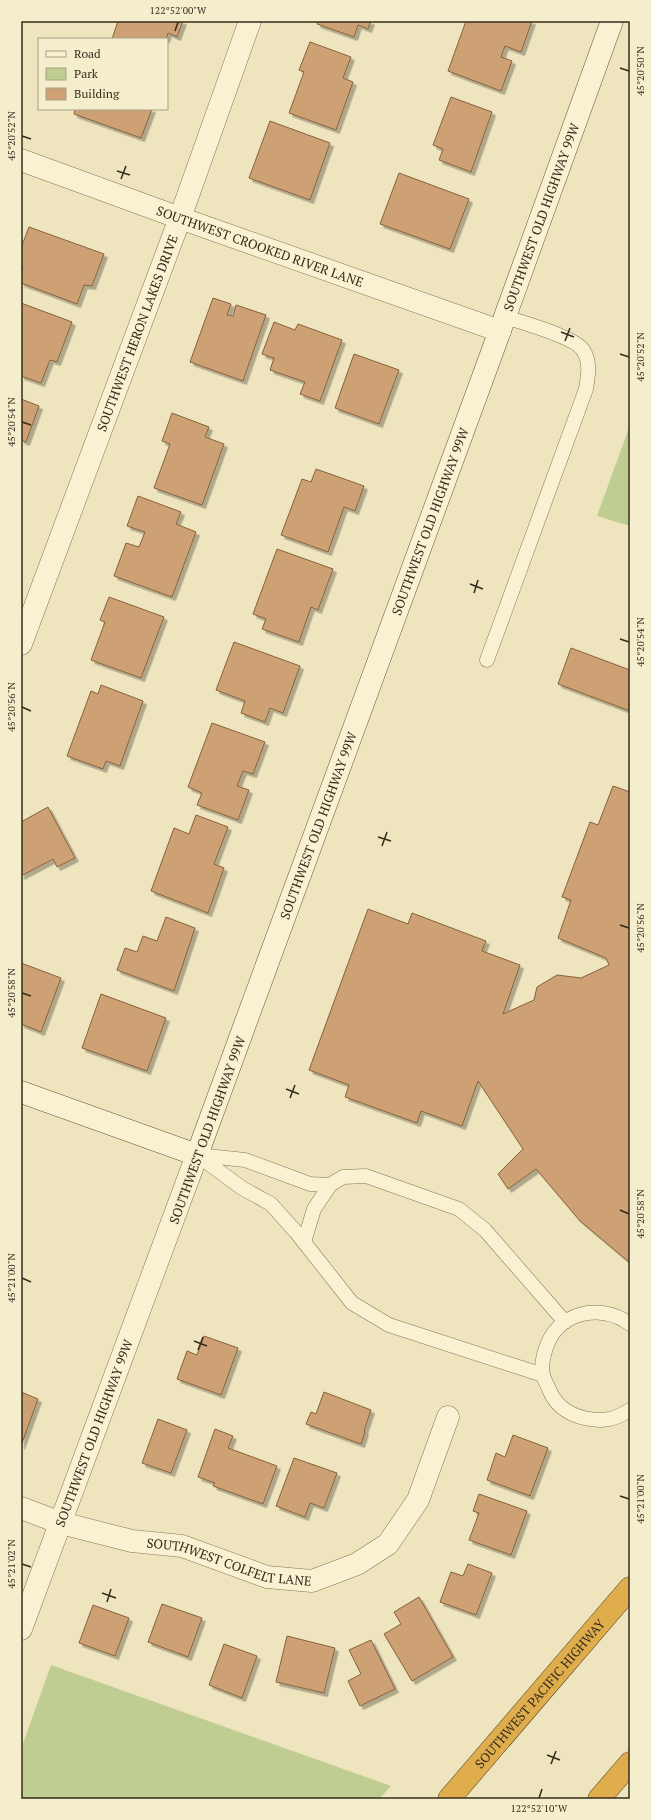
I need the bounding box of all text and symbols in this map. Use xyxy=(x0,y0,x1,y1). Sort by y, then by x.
text: 122°52'00"W xyxy=(150,4,207,17)
legend xyxy=(38,38,168,110)
text: Road xyxy=(74,46,101,61)
text: 45°20'50"N xyxy=(634,46,647,96)
text: Park xyxy=(74,66,99,81)
text: Building xyxy=(74,86,120,101)
text: 45°20'52"N xyxy=(5,111,18,161)
street label: SOUTHWEST OLD HIGHWAY 99W xyxy=(499,120,584,314)
street label: SOUTHWEST CROOKED RIVER LANE xyxy=(154,201,366,291)
street label: SOUTHWEST HERON LAKES DRIVE xyxy=(92,232,182,434)
text: 45°20'52"N xyxy=(634,332,647,382)
text: 45°20'54"N xyxy=(5,397,18,447)
street label: SOUTHWEST OLD HIGHWAY 99W xyxy=(387,424,473,618)
text: 45°20'54"N xyxy=(634,617,647,667)
text: 45°20'56"N xyxy=(5,682,18,732)
street label: SOUTHWEST OLD HIGHWAY 99W xyxy=(275,728,361,922)
text: 45°20'56"N xyxy=(634,903,647,953)
text: 45°20'58"N xyxy=(5,968,18,1018)
street label: SOUTHWEST OLD HIGHWAY 99W xyxy=(165,1033,250,1226)
text: 45°20'58"N xyxy=(634,1189,647,1239)
text: 45°21'00"N xyxy=(5,1253,18,1303)
street label: SOUTHWEST OLD HIGHWAY 99W xyxy=(51,1336,137,1529)
text: 45°21'00"N xyxy=(634,1474,647,1524)
street label: SOUTHWEST COLFELT LANE xyxy=(146,1534,312,1590)
text: 45°21'02"N xyxy=(5,1539,18,1589)
street label: SOUTHWEST PACIFIC HIGHWAY xyxy=(470,1614,609,1772)
text: 122°52'10"W xyxy=(511,1802,568,1815)

